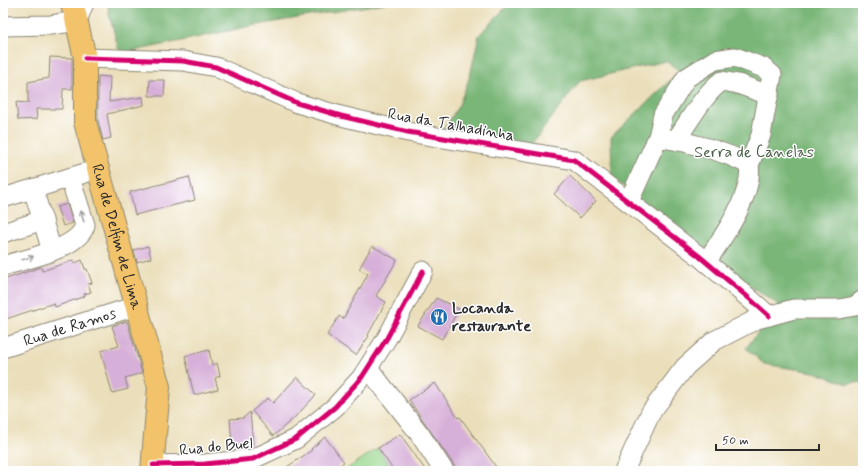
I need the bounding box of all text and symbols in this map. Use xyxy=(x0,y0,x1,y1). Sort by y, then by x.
street label: Rua da Talhadinha xyxy=(386,104,516,146)
park label: Serra de Canelas xyxy=(694,142,814,163)
street label: Rua de Delfim de Lima xyxy=(87,162,147,312)
one-way arrow xyxy=(78,210,85,223)
one-way arrow xyxy=(21,254,34,261)
place label: Locanda restaurante xyxy=(452,298,531,337)
street label: Rua de Ramos xyxy=(21,302,119,351)
restaurant icon: Locanda restaurante xyxy=(429,307,449,327)
scale bar xyxy=(716,426,819,452)
street label: Rua do Buel xyxy=(178,433,254,461)
text: 50 m xyxy=(722,433,749,449)

